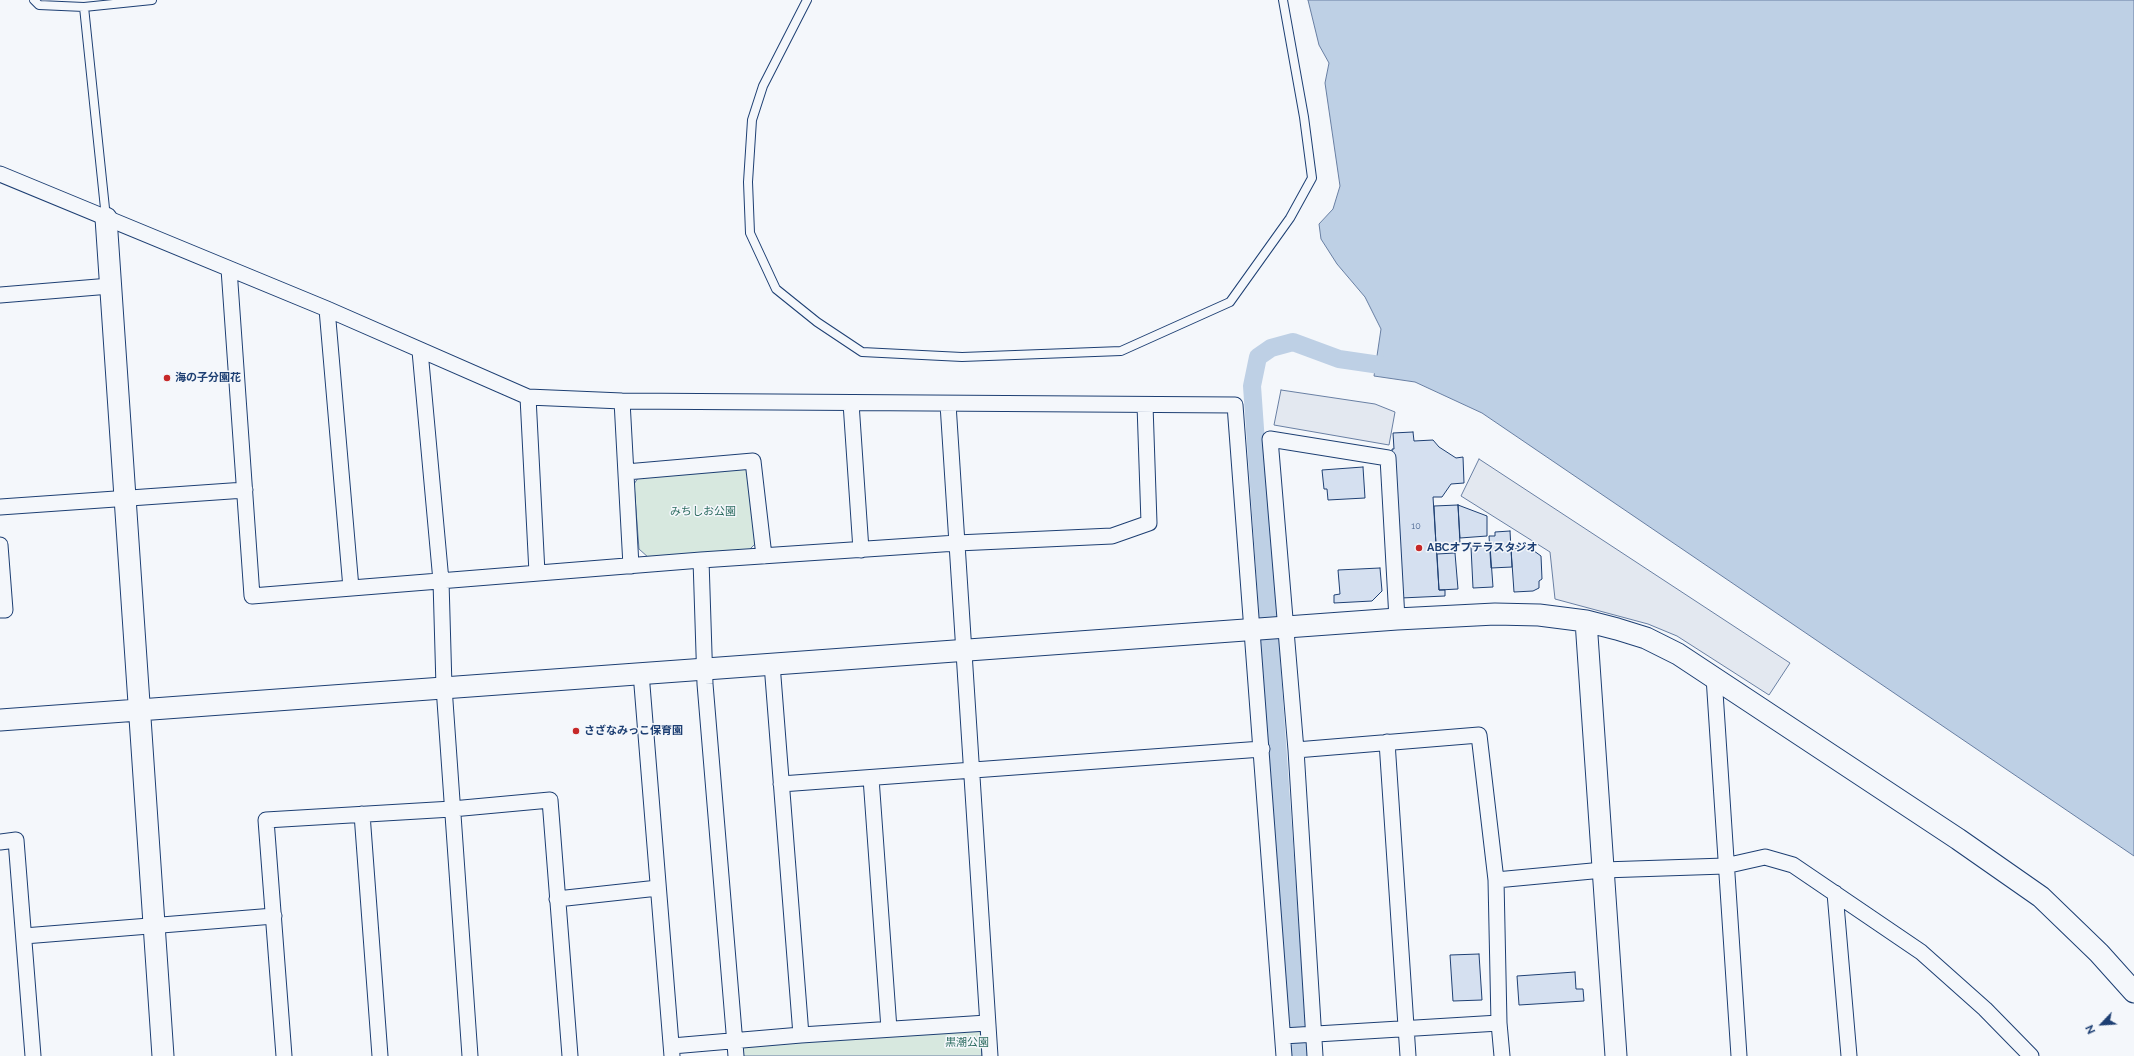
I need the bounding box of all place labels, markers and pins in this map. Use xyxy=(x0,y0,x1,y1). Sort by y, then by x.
place label: 海の子分園花 xyxy=(175,371,241,385)
marker: 海の子分園花 xyxy=(162,373,172,383)
place label: ABCオプテラスタジオ xyxy=(1427,541,1537,555)
marker: ABCオプテラスタジオ xyxy=(1414,543,1424,553)
place label: さざなみっこ保育園 xyxy=(584,724,683,738)
marker: さざなみっこ保育園 xyxy=(571,726,581,736)

